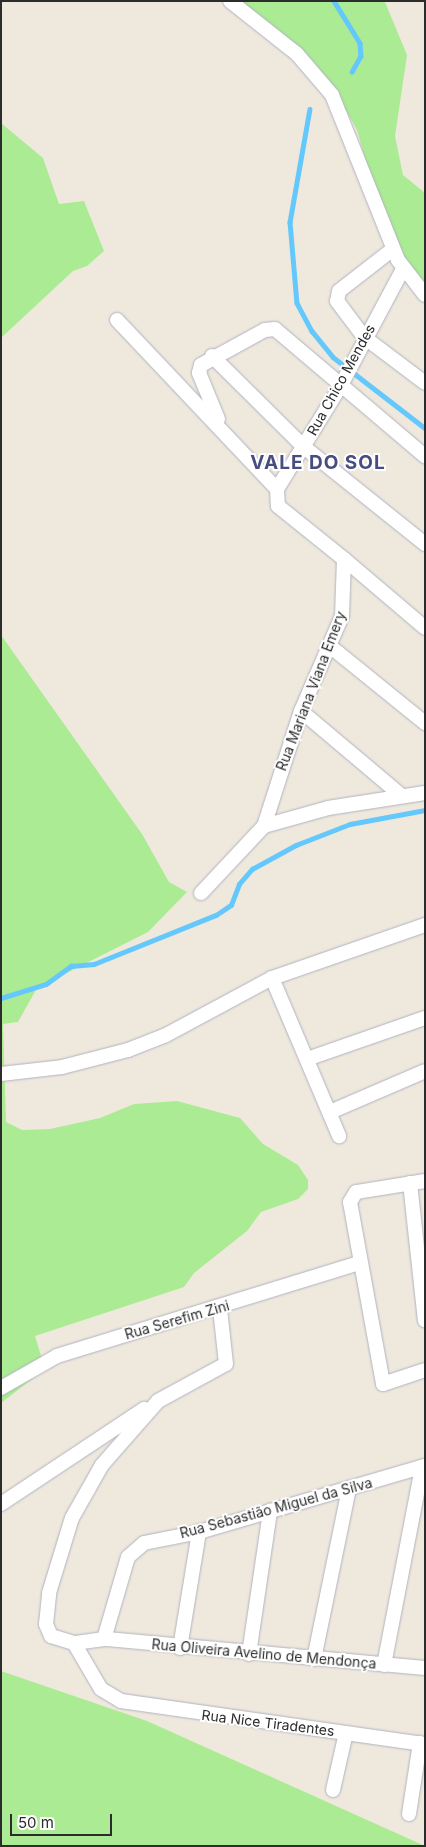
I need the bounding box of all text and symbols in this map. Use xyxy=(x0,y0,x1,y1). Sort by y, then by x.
street label: Rua Chico Mendes xyxy=(303,321,379,439)
district label: VALE DO SOL xyxy=(249,452,387,474)
street label: Rua Mariana Viana Emery xyxy=(273,609,349,773)
street label: Rua Serefim Zini xyxy=(123,1297,231,1343)
street label: Rua Sebastião Miguel da Silva xyxy=(178,1474,374,1542)
street label: Rua Oliveira Avelino de Mendonça xyxy=(151,1636,377,1672)
street label: Rua Nice Tiradentes xyxy=(201,1707,335,1739)
scale bar xyxy=(12,1804,115,1836)
text: 50 m xyxy=(18,1813,54,1832)

